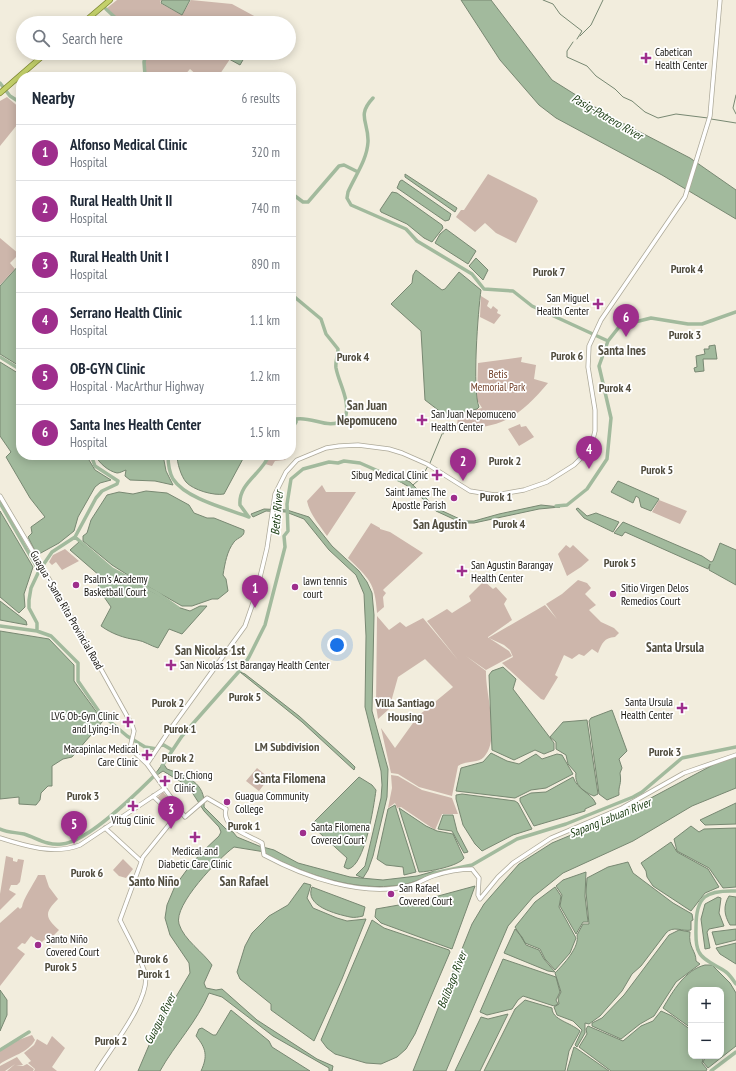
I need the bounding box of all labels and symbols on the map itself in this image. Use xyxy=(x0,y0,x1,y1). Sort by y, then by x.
place label: Cabetican Health Center xyxy=(655,45,707,72)
marker: Cabetican Health Center xyxy=(640,52,652,64)
water label: Pasig-Potrero River xyxy=(569,90,647,144)
district label: Purok 4 xyxy=(671,261,704,276)
district label: Purok 7 xyxy=(533,264,566,279)
place label: San Miguel Health Center xyxy=(537,291,589,318)
marker: San Miguel Health Center xyxy=(592,298,604,310)
pin: 6 xyxy=(613,304,639,337)
district label: Purok 3 xyxy=(669,327,702,342)
district label: Santa Ines xyxy=(598,342,646,359)
district label: Purok 6 xyxy=(551,348,584,363)
district label: Purok 4 xyxy=(337,349,370,364)
park label: Betis Memorial Park xyxy=(471,367,526,394)
district label: Purok 4 xyxy=(599,380,632,395)
district label: San Juan Nepomuceno xyxy=(337,397,397,429)
place label: San Juan Nepomuceno Health Center xyxy=(431,407,516,434)
marker: San Juan Nepomuceno Health Center xyxy=(416,414,428,426)
pin: 4 xyxy=(576,436,602,469)
pin: 2 xyxy=(450,448,476,481)
district label: Purok 2 xyxy=(489,453,521,468)
district label: Purok 5 xyxy=(641,462,673,477)
place label: Sibug Medical Clinic xyxy=(351,468,428,482)
marker: Sibug Medical Clinic xyxy=(431,469,443,481)
place label: Saint James The Apostle Parish xyxy=(386,485,446,512)
water label: Betis River xyxy=(267,489,286,536)
district label: Purok 1 xyxy=(480,489,513,504)
marker: Saint James The Apostle Parish xyxy=(449,493,459,503)
district label: San Agustin xyxy=(413,516,467,533)
district label: Purok 4 xyxy=(493,516,526,531)
street label: Guagua - Santa Rita Provincial Road xyxy=(27,548,107,672)
district label: Purok 5 xyxy=(604,555,636,570)
place label: San Agustin Barangay Health Center xyxy=(471,558,554,585)
marker: San Agustin Barangay Health Center xyxy=(456,565,468,577)
place label: Psalm's Academy Basketball Court xyxy=(84,572,149,599)
place label: lawn tennis court xyxy=(303,574,347,601)
pin: 1 xyxy=(242,575,268,608)
marker: Psalm's Academy Basketball Court xyxy=(71,580,81,590)
place label: Sitio Virgen Delos Remedios Court xyxy=(621,581,689,608)
marker: lawn tennis court xyxy=(290,582,300,592)
marker: Sitio Virgen Delos Remedios Court xyxy=(608,589,618,599)
your location xyxy=(327,635,347,655)
district label: Santa Ursula xyxy=(646,639,704,656)
district label: San Nicolas 1st xyxy=(175,642,245,659)
place label: San Nicolas 1st Barangay Health Center xyxy=(180,658,329,672)
marker: San Nicolas 1st Barangay Health Center xyxy=(165,659,177,671)
district label: Purok 5 xyxy=(229,689,261,704)
district label: Purok 2 xyxy=(152,695,184,710)
district label: Villa Santiago Housing xyxy=(374,695,435,724)
place label: Santa Ursula Health Center xyxy=(621,695,673,722)
marker: Santa Ursula Health Center xyxy=(676,702,688,714)
place label: LVG Ob-Gyn Clinic and Lying-In xyxy=(51,709,119,736)
marker: LVG Ob-Gyn Clinic and Lying-In xyxy=(122,716,134,728)
district label: Purok 1 xyxy=(164,721,197,736)
district label: LM Subdivision xyxy=(255,739,319,754)
place label: Macapinlac Medical Care Clinic xyxy=(64,742,138,769)
district label: Purok 3 xyxy=(649,744,682,759)
marker: Macapinlac Medical Care Clinic xyxy=(141,749,153,761)
district label: Purok 2 xyxy=(162,750,194,765)
place label: Dr. Chiong Clinic xyxy=(174,768,213,795)
district label: Santa Filomena xyxy=(254,770,326,787)
marker: Dr. Chiong Clinic xyxy=(159,775,171,787)
district label: Purok 3 xyxy=(67,788,100,803)
place label: Guagua Community College xyxy=(235,789,310,816)
water label: Sapang Labuan River xyxy=(567,794,654,841)
pin: 3 xyxy=(158,796,184,829)
marker: Guagua Community College xyxy=(222,797,232,807)
marker: Vitug Clinic xyxy=(127,800,139,812)
pin: 5 xyxy=(61,811,87,844)
place label: Vitug Clinic xyxy=(110,813,155,827)
district label: Purok 1 xyxy=(228,818,261,833)
place label: Santa Filomena Covered Court xyxy=(311,820,370,847)
marker: Santa Filomena Covered Court xyxy=(298,828,308,838)
marker: Medical and Diabetic Care Clinic xyxy=(189,831,201,843)
place label: Medical and Diabetic Care Clinic xyxy=(158,844,232,871)
district label: Purok 6 xyxy=(71,865,104,880)
district label: Santo Niño xyxy=(129,873,180,890)
district label: San Rafael xyxy=(219,873,269,890)
place label: San Rafael Covered Court xyxy=(399,881,452,908)
marker: San Rafael Covered Court xyxy=(386,889,396,899)
place label: Santo Niño Covered Court xyxy=(46,932,99,959)
marker: Santo Niño Covered Court xyxy=(33,940,43,950)
water label: Balibago River xyxy=(433,948,470,1010)
district label: Purok 6 xyxy=(136,951,169,966)
district label: Purok 5 xyxy=(45,959,77,974)
district label: Purok 1 xyxy=(138,966,171,981)
water label: Guagua River xyxy=(140,989,179,1047)
district label: Purok 2 xyxy=(95,1033,127,1048)

